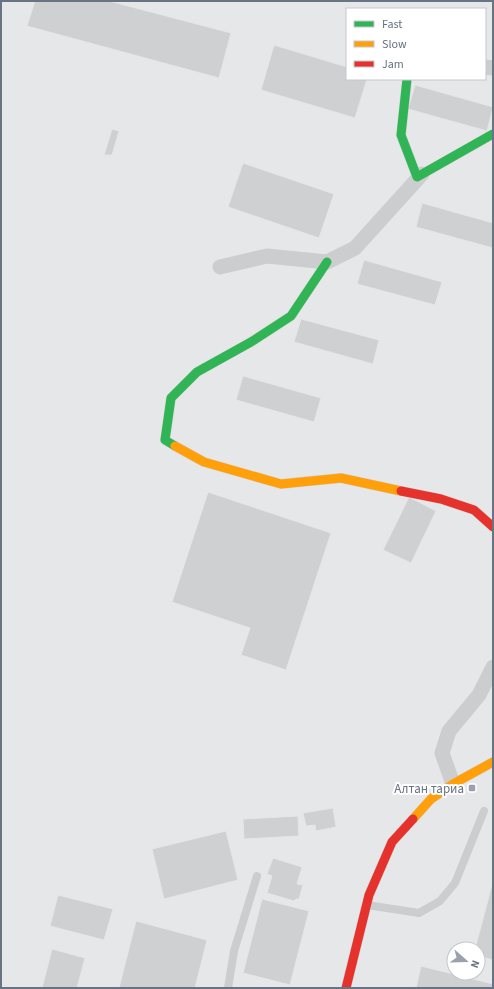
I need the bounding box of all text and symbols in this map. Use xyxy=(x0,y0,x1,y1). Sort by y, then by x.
legend xyxy=(346,8,486,80)
text: Fast xyxy=(382,16,402,33)
text: Slow xyxy=(382,36,407,53)
text: Jam xyxy=(382,56,404,73)
place label: Алтан тариа xyxy=(394,780,464,798)
marker: Алтан тариа xyxy=(467,783,477,793)
north arrow xyxy=(446,941,486,981)
text: N xyxy=(467,958,483,970)

